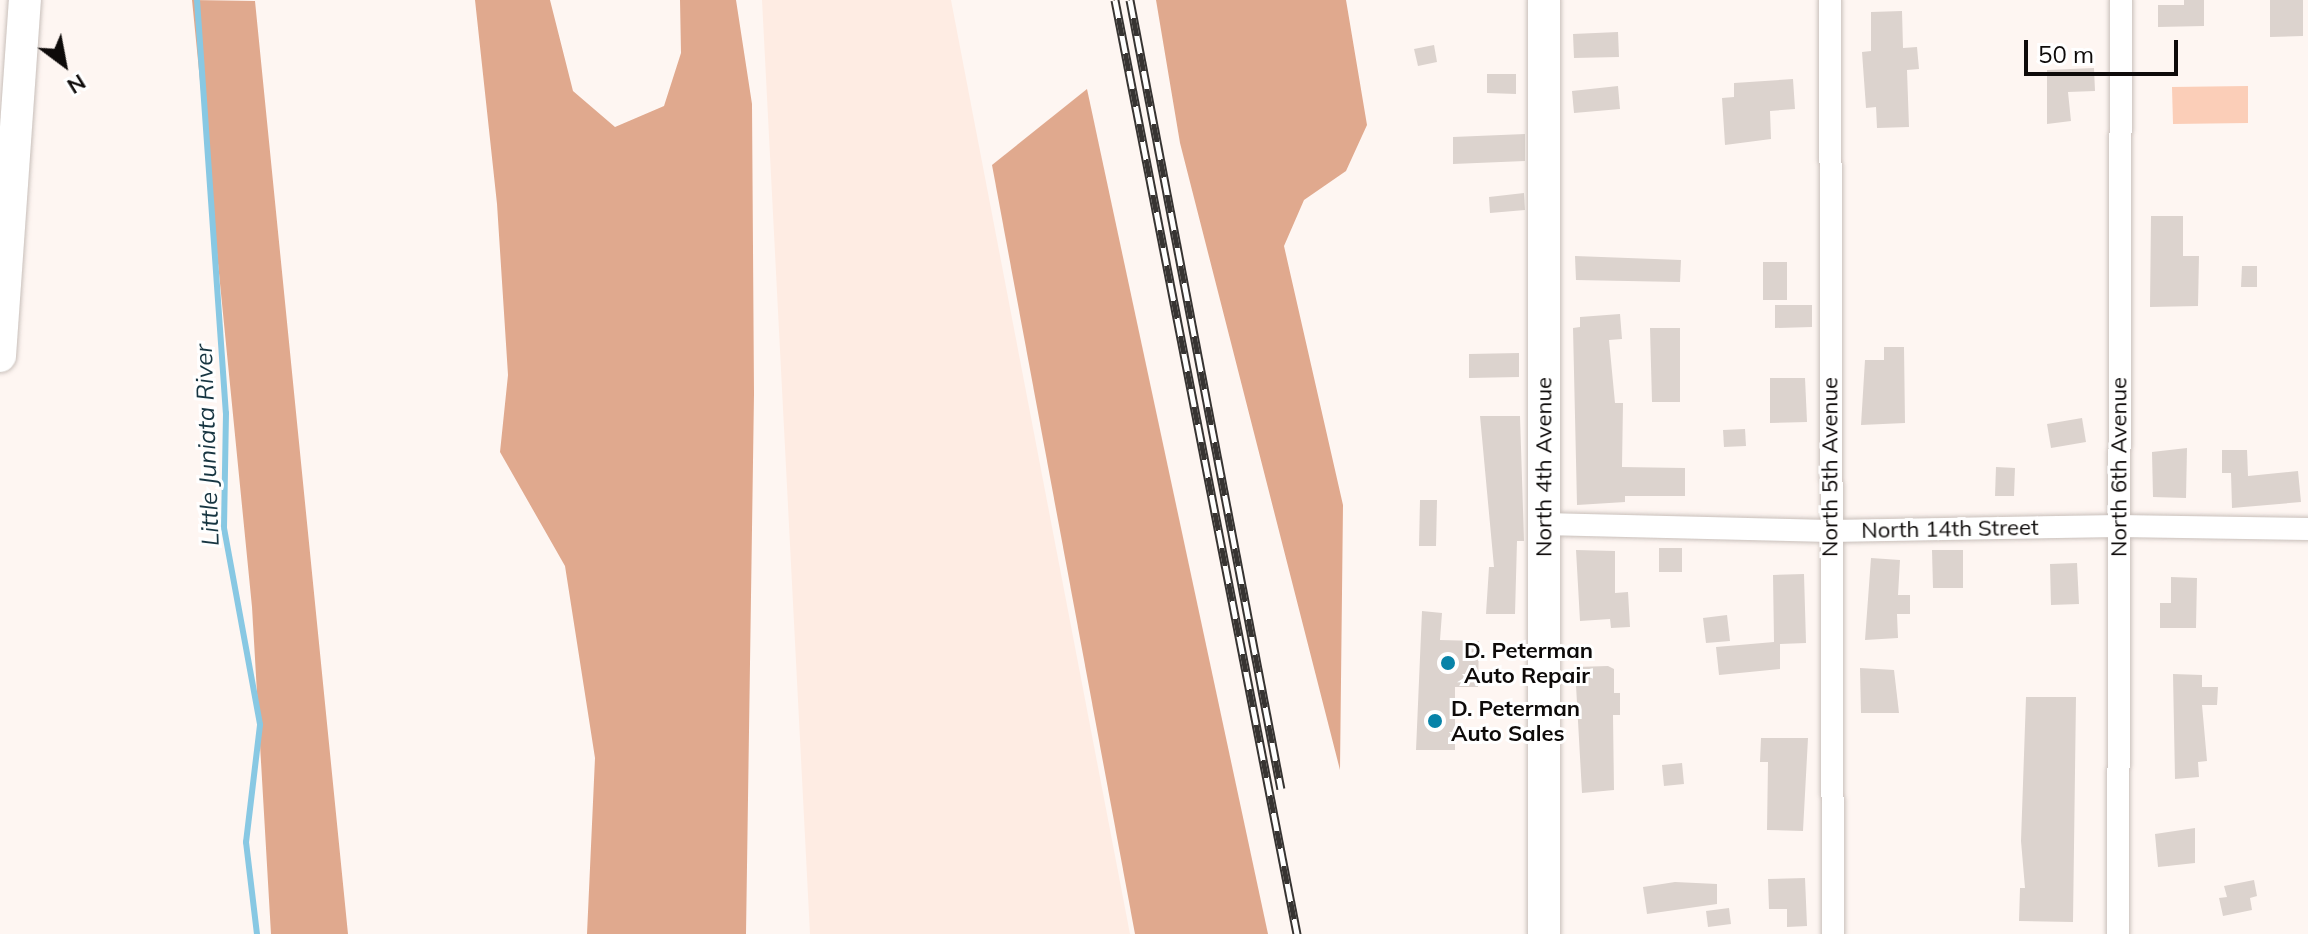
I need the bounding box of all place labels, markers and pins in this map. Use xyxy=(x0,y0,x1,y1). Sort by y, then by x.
place label: D. Peterman Auto Repair xyxy=(1464,637,1593,688)
marker: D. Peterman Auto Repair xyxy=(1439,654,1457,672)
place label: D. Peterman Auto Sales xyxy=(1451,695,1580,746)
marker: D. Peterman Auto Sales xyxy=(1426,712,1444,730)

